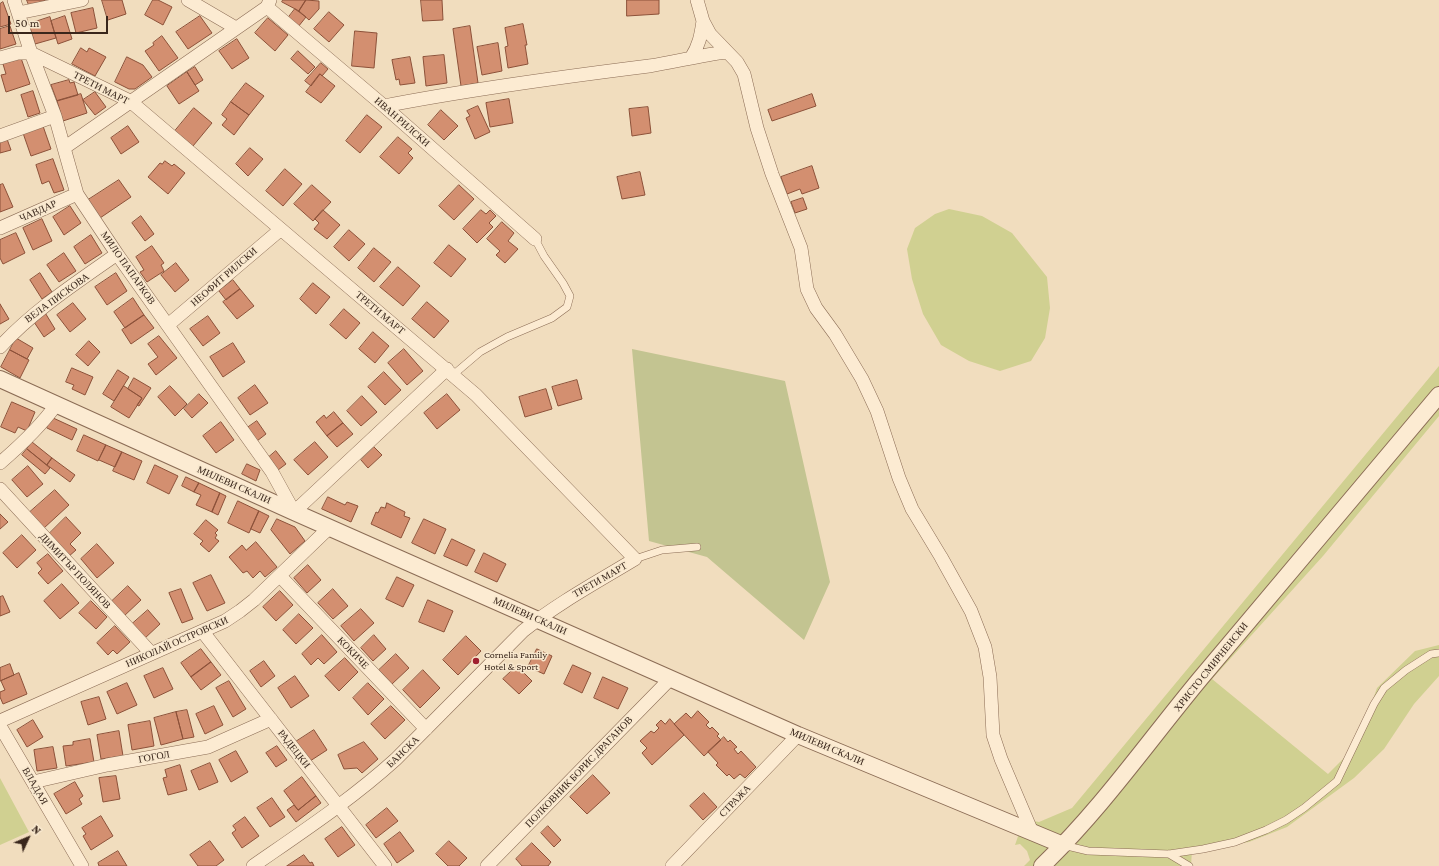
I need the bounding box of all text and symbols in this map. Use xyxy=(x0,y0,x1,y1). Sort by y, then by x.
scale bar xyxy=(10,8,110,34)
text: 50 m xyxy=(15,16,39,30)
street label: ТРЕТИ МАРТ xyxy=(71,69,131,107)
street label: ИВАН РИЛСКИ xyxy=(372,95,432,149)
street label: ЧАВДАР xyxy=(17,197,59,225)
street label: МИЛО ПАПАРКОВ xyxy=(98,229,158,307)
street label: НЕОФИТ РИЛСКИ xyxy=(188,245,260,309)
street label: ВЕЛА ПИСКОВА xyxy=(23,271,91,325)
street label: ТРЕТИ МАРТ xyxy=(353,289,407,337)
street label: МИЛЕВИ СКАЛИ xyxy=(195,463,273,507)
street label: ДИМИТЪР ПОЛЯНОВ xyxy=(37,531,113,611)
street label: ТРЕТИ МАРТ xyxy=(571,560,629,600)
street label: МИЛЕВИ СКАЛИ xyxy=(491,594,569,638)
street label: НИКОЛАЙ ОСТРОВСКИ xyxy=(124,614,230,670)
street label: ХРИСТО СМИРНЕНСКИ xyxy=(1171,620,1251,714)
street label: КОКИЧЕ xyxy=(335,634,371,672)
place label: Cornelia Family Hotel & Sport xyxy=(484,649,547,672)
marker: Cornelia Family Hotel & Sport xyxy=(471,656,481,666)
street label: ПОЛКОВНИК БОРИС ДРАГАНОВ xyxy=(523,714,635,830)
street label: МИЛЕВИ СКАЛИ xyxy=(788,726,866,768)
street label: РАДЕЦКИ xyxy=(275,727,313,771)
street label: БАНСКА xyxy=(384,734,422,770)
street label: ГОГОЛ xyxy=(137,748,171,766)
street label: ВЛАДАЯ xyxy=(20,765,50,807)
street label: СТРАЖА xyxy=(717,782,753,820)
north arrow xyxy=(8,818,48,858)
text: N xyxy=(30,823,44,837)

